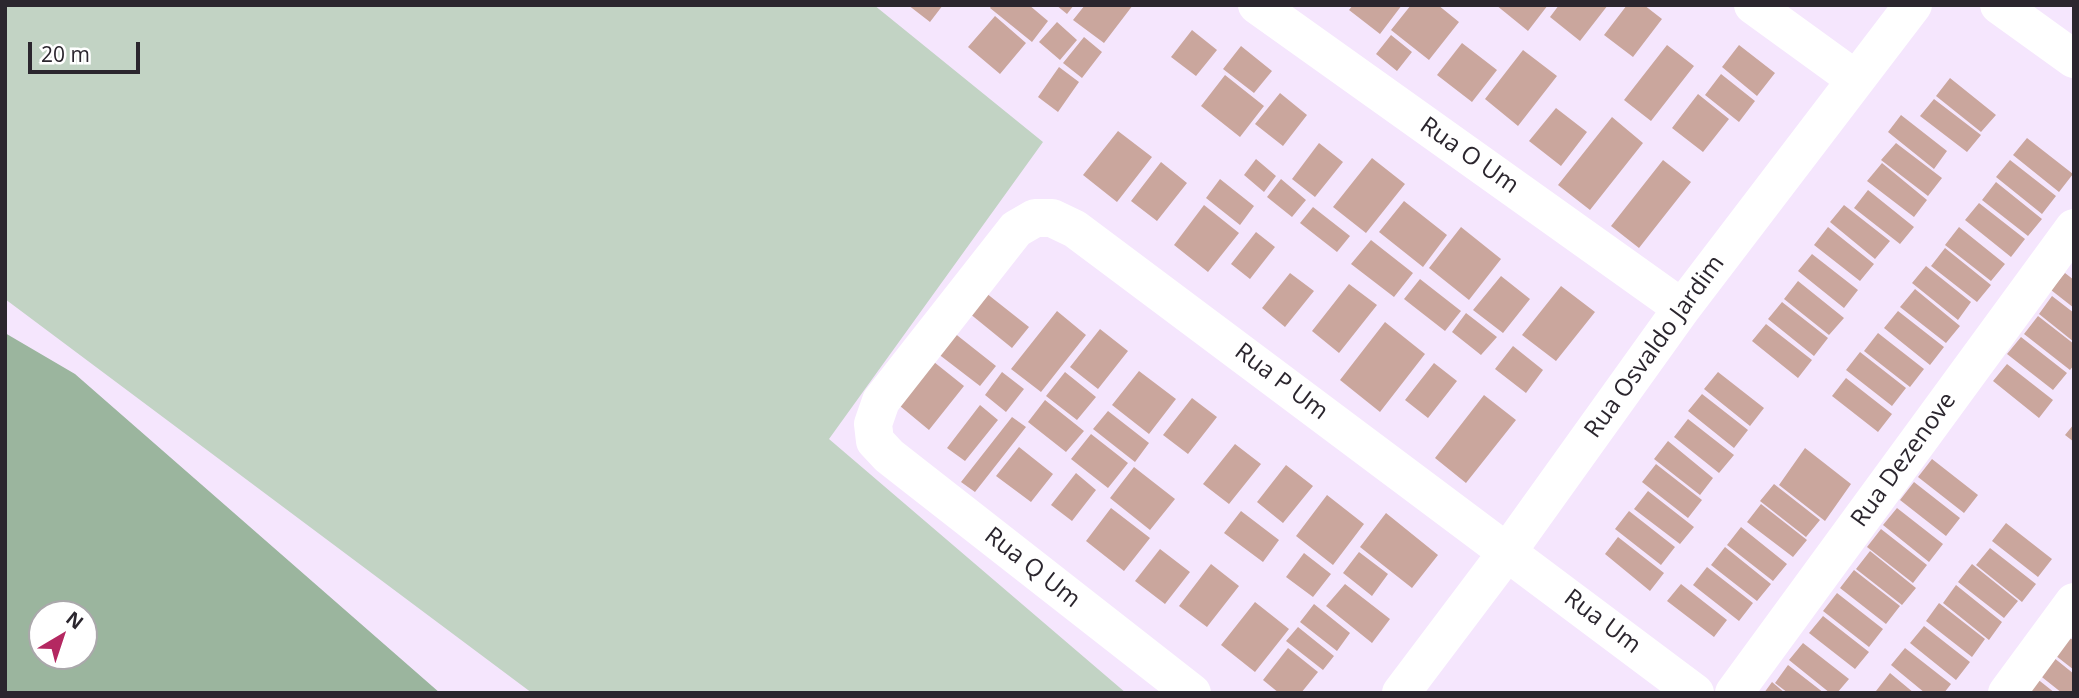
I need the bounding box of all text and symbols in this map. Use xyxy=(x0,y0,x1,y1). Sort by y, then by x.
scale bar xyxy=(32,28,144,72)
text: 20 m xyxy=(41,40,90,68)
street label: Rua O Um xyxy=(1414,112,1524,200)
street label: Rua Osvaldo Jardim xyxy=(1579,250,1731,444)
street label: Rua P Um xyxy=(1229,338,1333,426)
street label: Rua Dezenove xyxy=(1846,387,1962,533)
street label: Rua Q Um xyxy=(978,522,1086,614)
street label: Rua Um xyxy=(1558,584,1646,660)
north arrow xyxy=(28,600,98,670)
text: N xyxy=(61,605,89,635)

